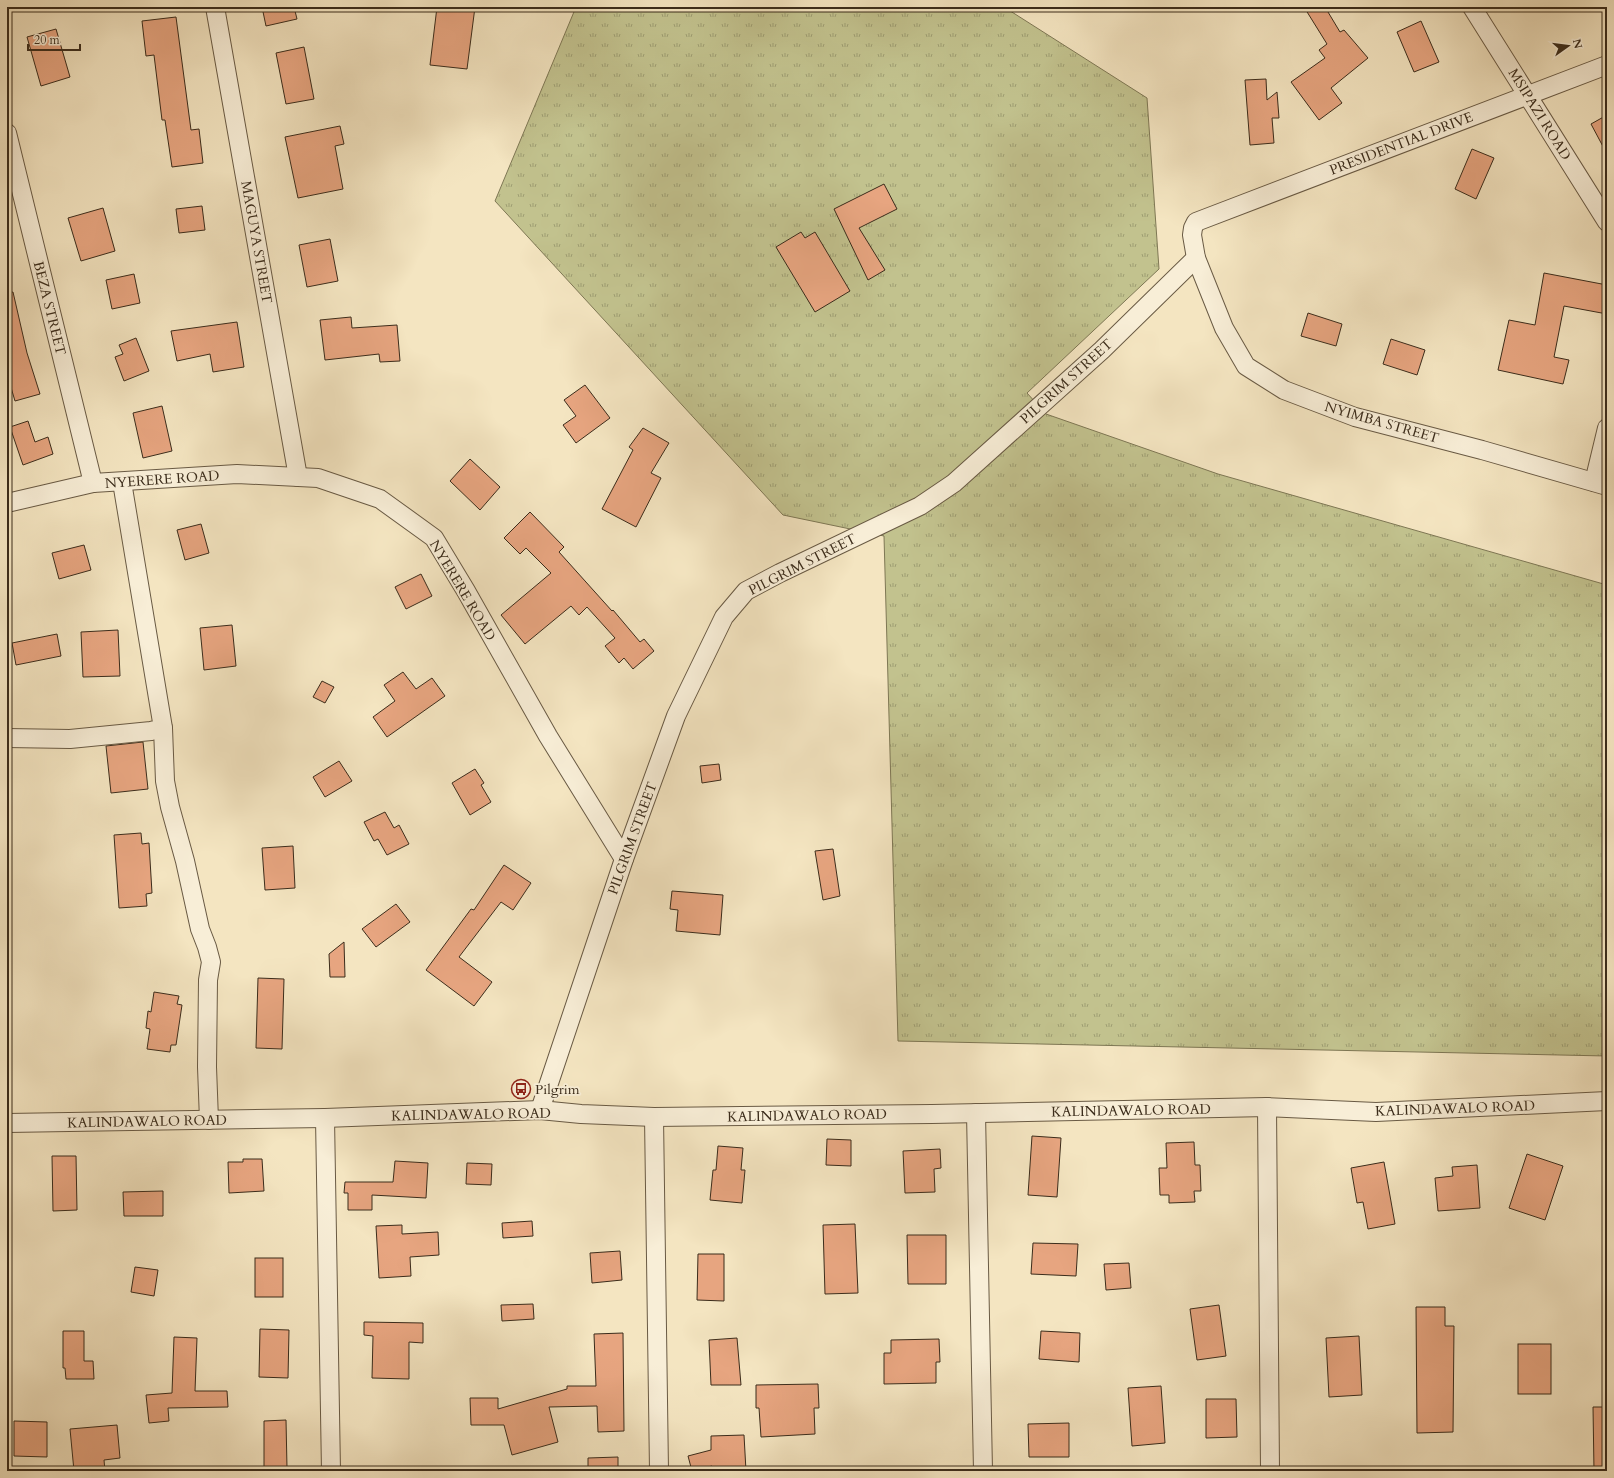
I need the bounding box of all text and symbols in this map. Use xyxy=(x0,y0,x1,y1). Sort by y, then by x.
scale bar xyxy=(28,26,80,52)
north arrow xyxy=(1548,26,1588,66)
text: 20 m xyxy=(34,32,61,48)
text: N xyxy=(1569,37,1586,51)
street label: MSIPAZI ROAD xyxy=(1504,65,1575,164)
street label: PRESIDENTIAL DRIVE xyxy=(1327,107,1476,180)
street label: MAGUYA STREET xyxy=(236,179,277,305)
street label: BEZA STREET xyxy=(29,259,70,357)
street label: PILGRIM STREET xyxy=(1016,335,1117,428)
street label: NYIMBA STREET xyxy=(1322,397,1441,448)
street label: NYERERE ROAD xyxy=(104,466,220,493)
street label: PILGRIM STREET xyxy=(745,529,859,600)
street label: NYERERE ROAD xyxy=(425,536,500,644)
street label: PILGRIM STREET xyxy=(603,779,662,897)
bus stop icon: Pilgrim xyxy=(510,1078,532,1100)
place label: Pilgrim xyxy=(535,1080,580,1099)
street label: KALINDAWALO ROAD xyxy=(1375,1096,1535,1121)
street label: KALINDAWALO ROAD xyxy=(1051,1100,1211,1121)
street label: KALINDAWALO ROAD xyxy=(391,1104,551,1125)
street label: KALINDAWALO ROAD xyxy=(727,1105,887,1126)
street label: KALINDAWALO ROAD xyxy=(67,1111,227,1132)

